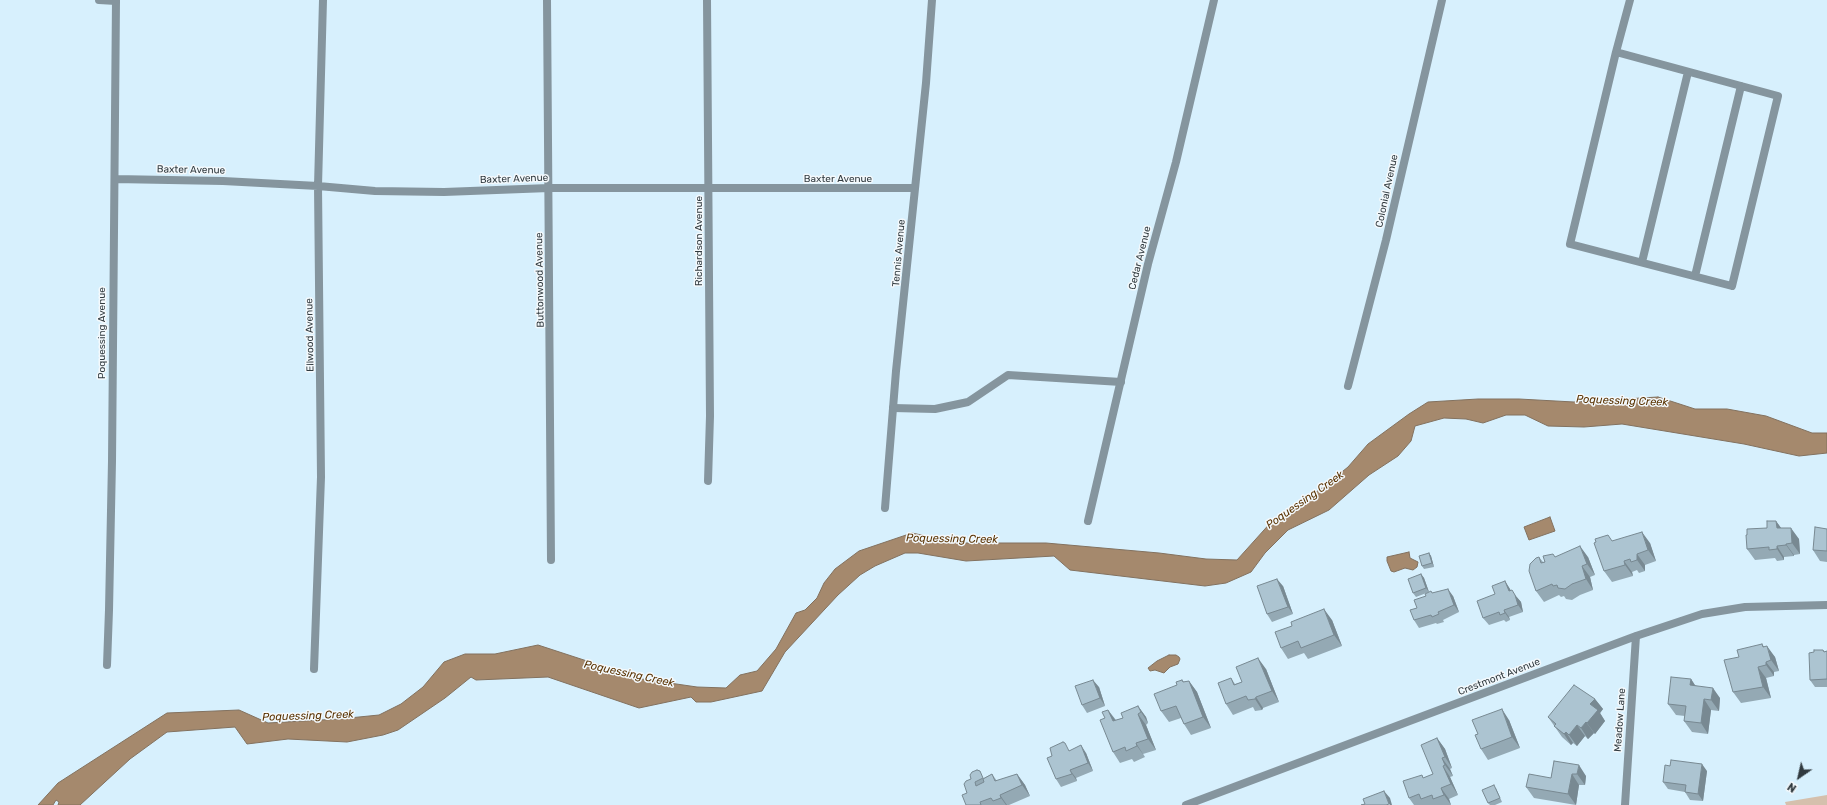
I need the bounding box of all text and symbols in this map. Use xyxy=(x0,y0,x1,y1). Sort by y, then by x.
street label: Colonial Avenue xyxy=(1373,153,1401,229)
street label: Baxter Avenue xyxy=(157,163,225,177)
street label: Baxter Avenue xyxy=(480,172,548,186)
street label: Baxter Avenue xyxy=(804,173,872,185)
street label: Richardson Avenue xyxy=(693,196,705,286)
street label: Tennis Avenue xyxy=(890,219,908,287)
street label: Cedar Avenue xyxy=(1126,225,1154,291)
street label: Buttonwood Avenue xyxy=(533,232,547,328)
street label: Poquessing Avenue xyxy=(96,287,108,379)
street label: Ellwood Avenue xyxy=(303,298,317,372)
water label: Poquessing Creek xyxy=(1576,393,1668,409)
water label: Poquessing Creek xyxy=(1264,468,1346,532)
water label: Poquessing Creek xyxy=(906,532,998,546)
street label: Crestmont Avenue xyxy=(1456,656,1542,698)
water label: Poquessing Creek xyxy=(583,658,675,690)
street label: Meadow Lane xyxy=(1612,688,1628,752)
water label: Poquessing Creek xyxy=(262,708,354,724)
north arrow xyxy=(1779,757,1819,797)
text: N xyxy=(1785,780,1799,795)

